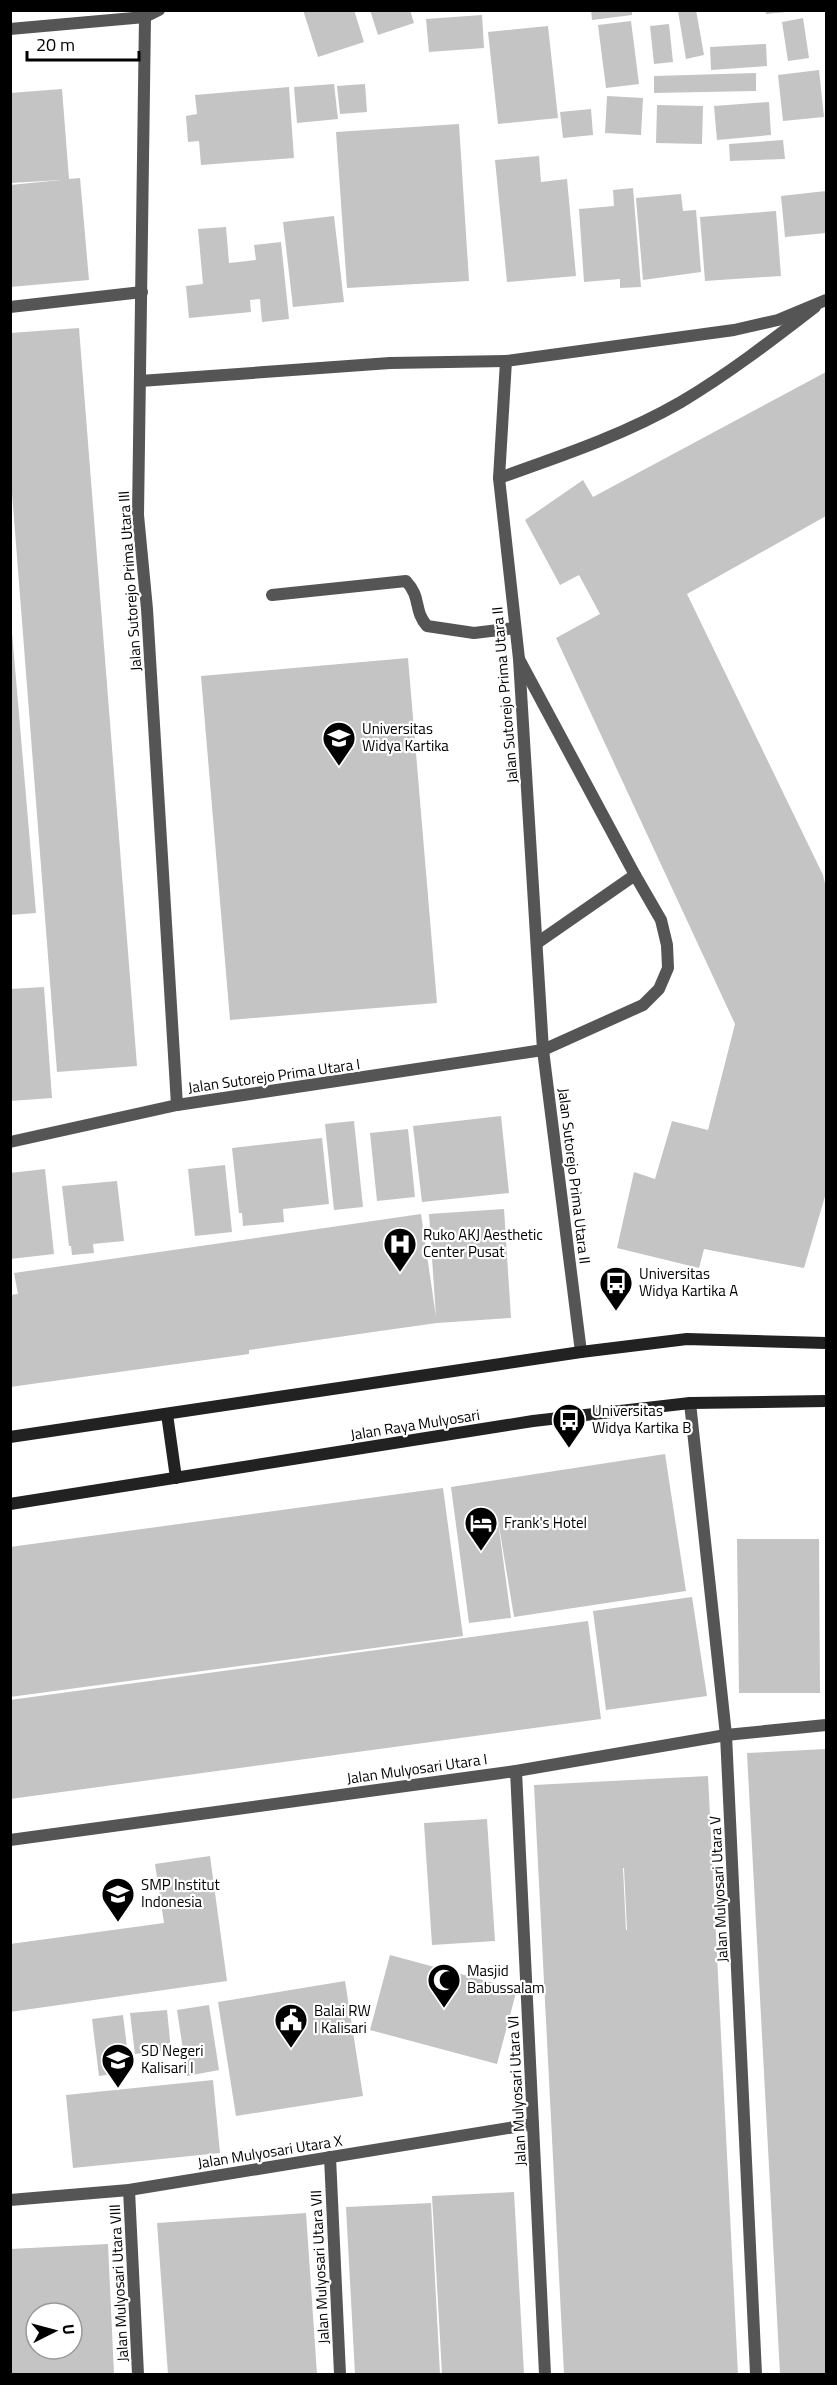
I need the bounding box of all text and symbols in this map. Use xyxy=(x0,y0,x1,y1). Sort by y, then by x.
scale bar xyxy=(27,24,140,62)
text: 20 m xyxy=(36,31,75,58)
street label: Jalan Sutorejo Prima Utara III xyxy=(112,490,147,672)
street label: Jalan Sutorejo Prima Utara II xyxy=(485,606,524,784)
place label: Universitas Widya Kartika xyxy=(362,717,449,757)
school or university icon: Universitas Widya Kartika xyxy=(321,720,357,767)
street label: Jalan Sutorejo Prima Utara I xyxy=(186,1052,361,1099)
street label: Jalan Sutorejo Prima Utara II xyxy=(552,1087,597,1265)
place label: Ruko AKJ Aesthetic Center Pusat xyxy=(423,1223,543,1263)
hospital icon: Ruko AKJ Aesthetic Center Pusat xyxy=(382,1226,418,1273)
place label: Universitas Widya Kartika A xyxy=(639,1262,738,1302)
bus stop icon: Universitas Widya Kartika A xyxy=(598,1265,634,1312)
place label: Universitas Widya Kartika B xyxy=(592,1399,691,1439)
bus stop icon: Universitas Widya Kartika B xyxy=(551,1402,587,1449)
street label: Jalan Raya Mulyosari xyxy=(349,1403,481,1446)
hotel icon: Frank's Hotel xyxy=(463,1505,499,1552)
place label: Frank's Hotel xyxy=(504,1511,587,1534)
street label: Jalan Mulyosari Utara I xyxy=(345,1747,489,1790)
street label: Jalan Mulyosari Utara V xyxy=(703,1815,734,1963)
place label: SMP Institut Indonesia xyxy=(141,1873,220,1913)
school or university icon: SMP Institut Indonesia xyxy=(100,1876,136,1923)
place label: Masjid Babussalam xyxy=(467,1959,545,1999)
mosque icon: Masjid Babussalam xyxy=(426,1962,462,2009)
place label: Balai RW I Kalisari xyxy=(314,1999,371,2039)
public building icon: Balai RW I Kalisari xyxy=(273,2002,309,2049)
street label: Jalan Mulyosari Utara VI xyxy=(501,2015,532,2167)
place label: SD Negeri Kalisari I xyxy=(141,2039,204,2079)
school or university icon: SD Negeri Kalisari I xyxy=(100,2042,136,2089)
street label: Jalan Mulyosari Utara X xyxy=(196,2129,345,2174)
street label: Jalan Mulyosari Utara VII xyxy=(304,2189,335,2345)
street label: Jalan Mulyosari Utara VIII xyxy=(103,2204,134,2362)
north arrow xyxy=(24,2301,84,2361)
text: U xyxy=(56,2323,81,2336)

